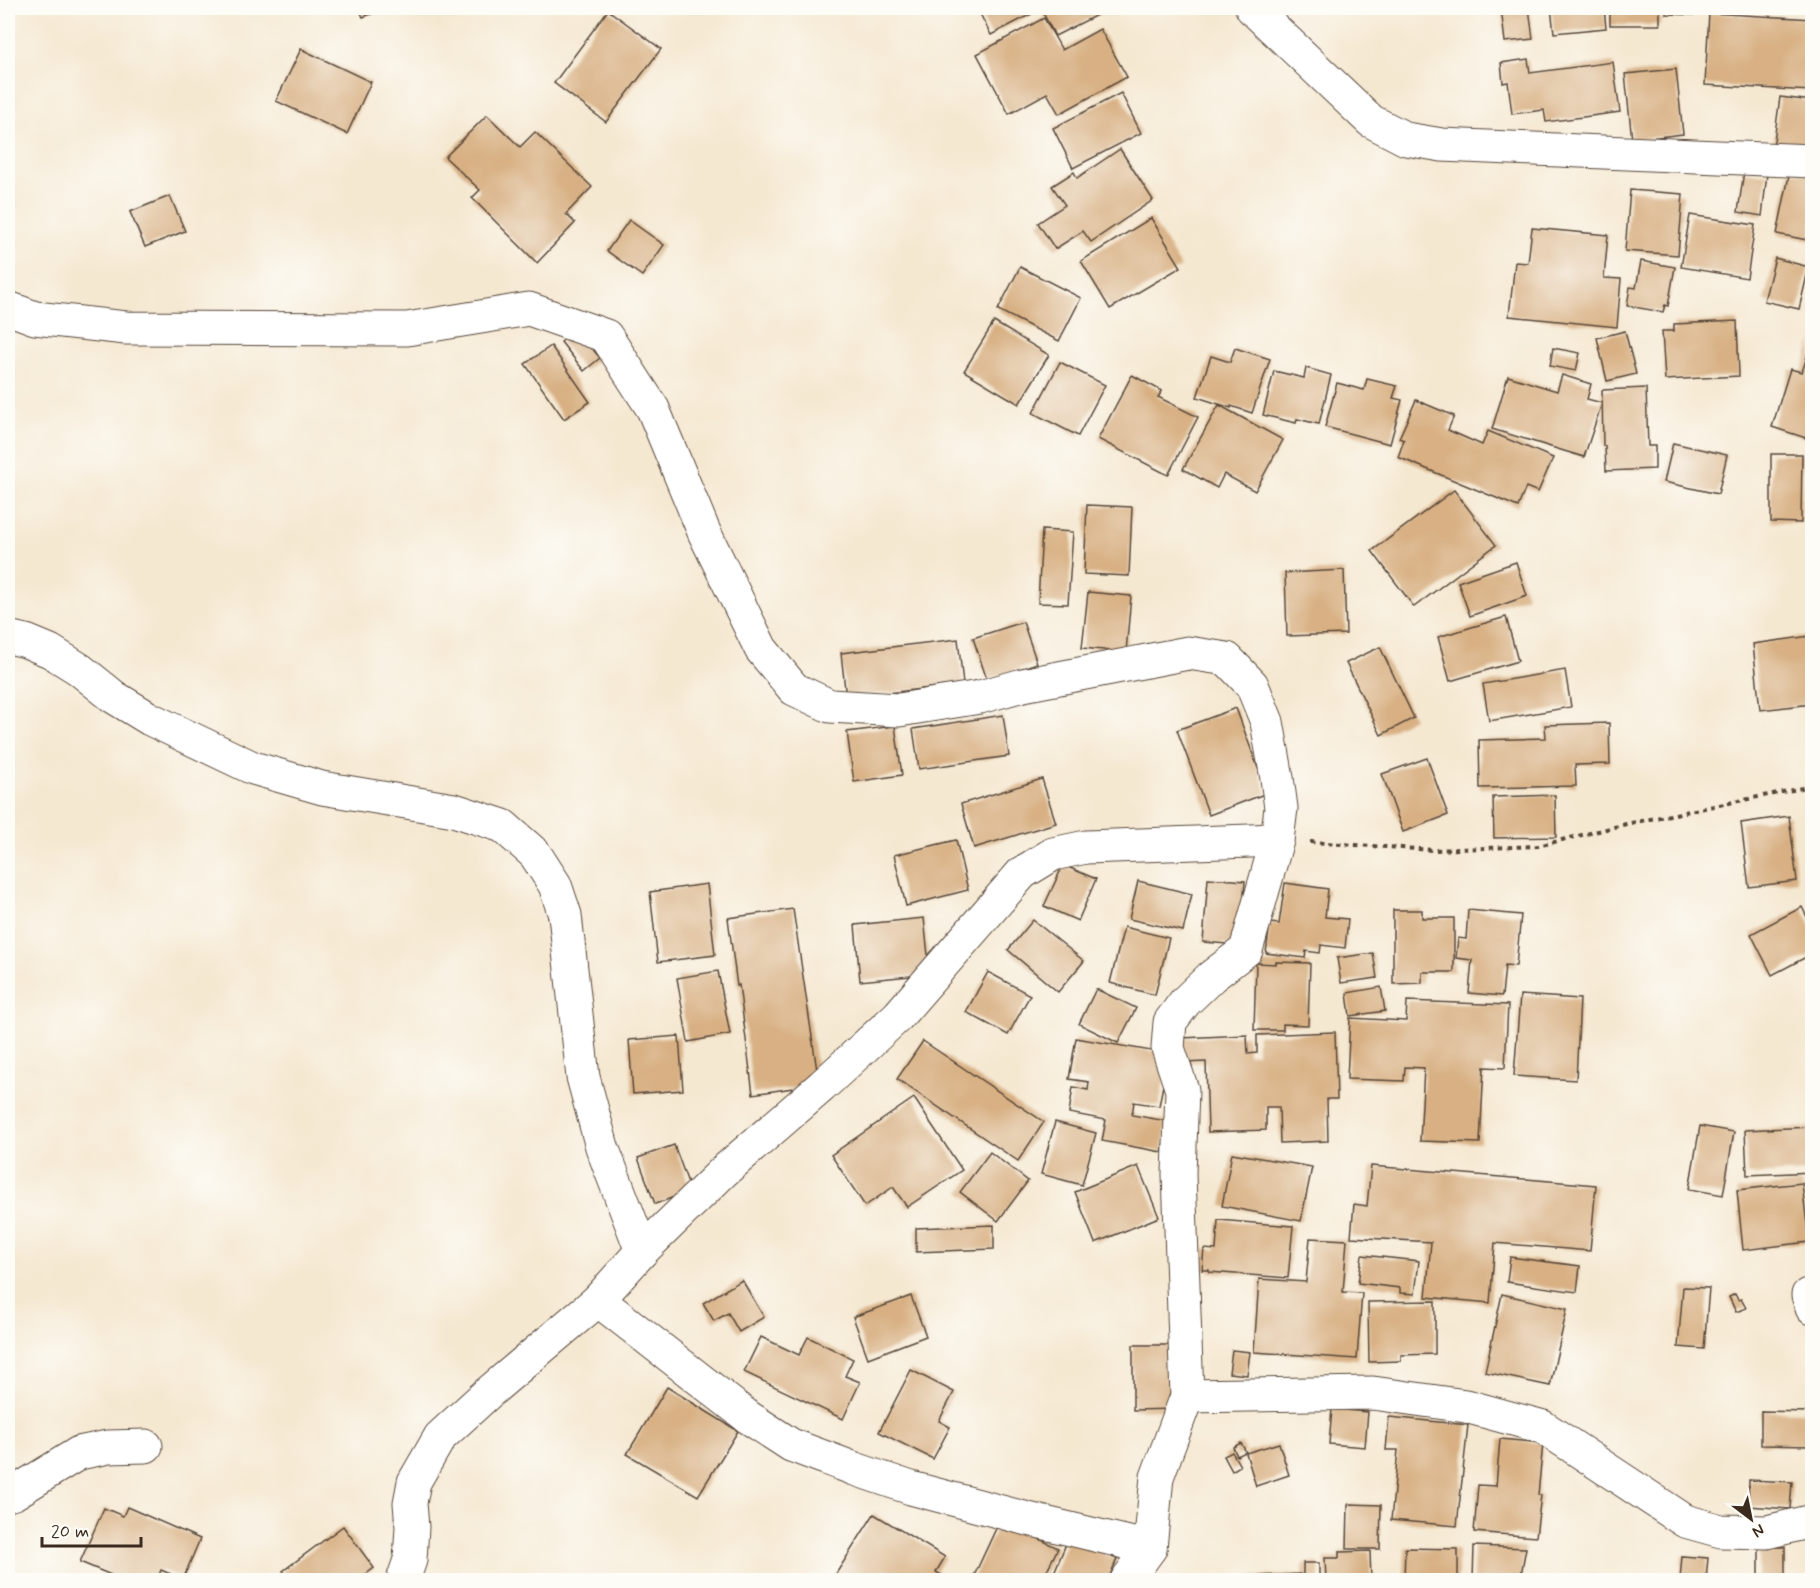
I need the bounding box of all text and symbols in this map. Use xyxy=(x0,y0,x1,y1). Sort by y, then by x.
north arrow xyxy=(1721,1489,1781,1549)
scale bar xyxy=(42,1510,141,1548)
text: N xyxy=(1748,1519,1768,1542)
text: 20 m xyxy=(51,1520,89,1544)

